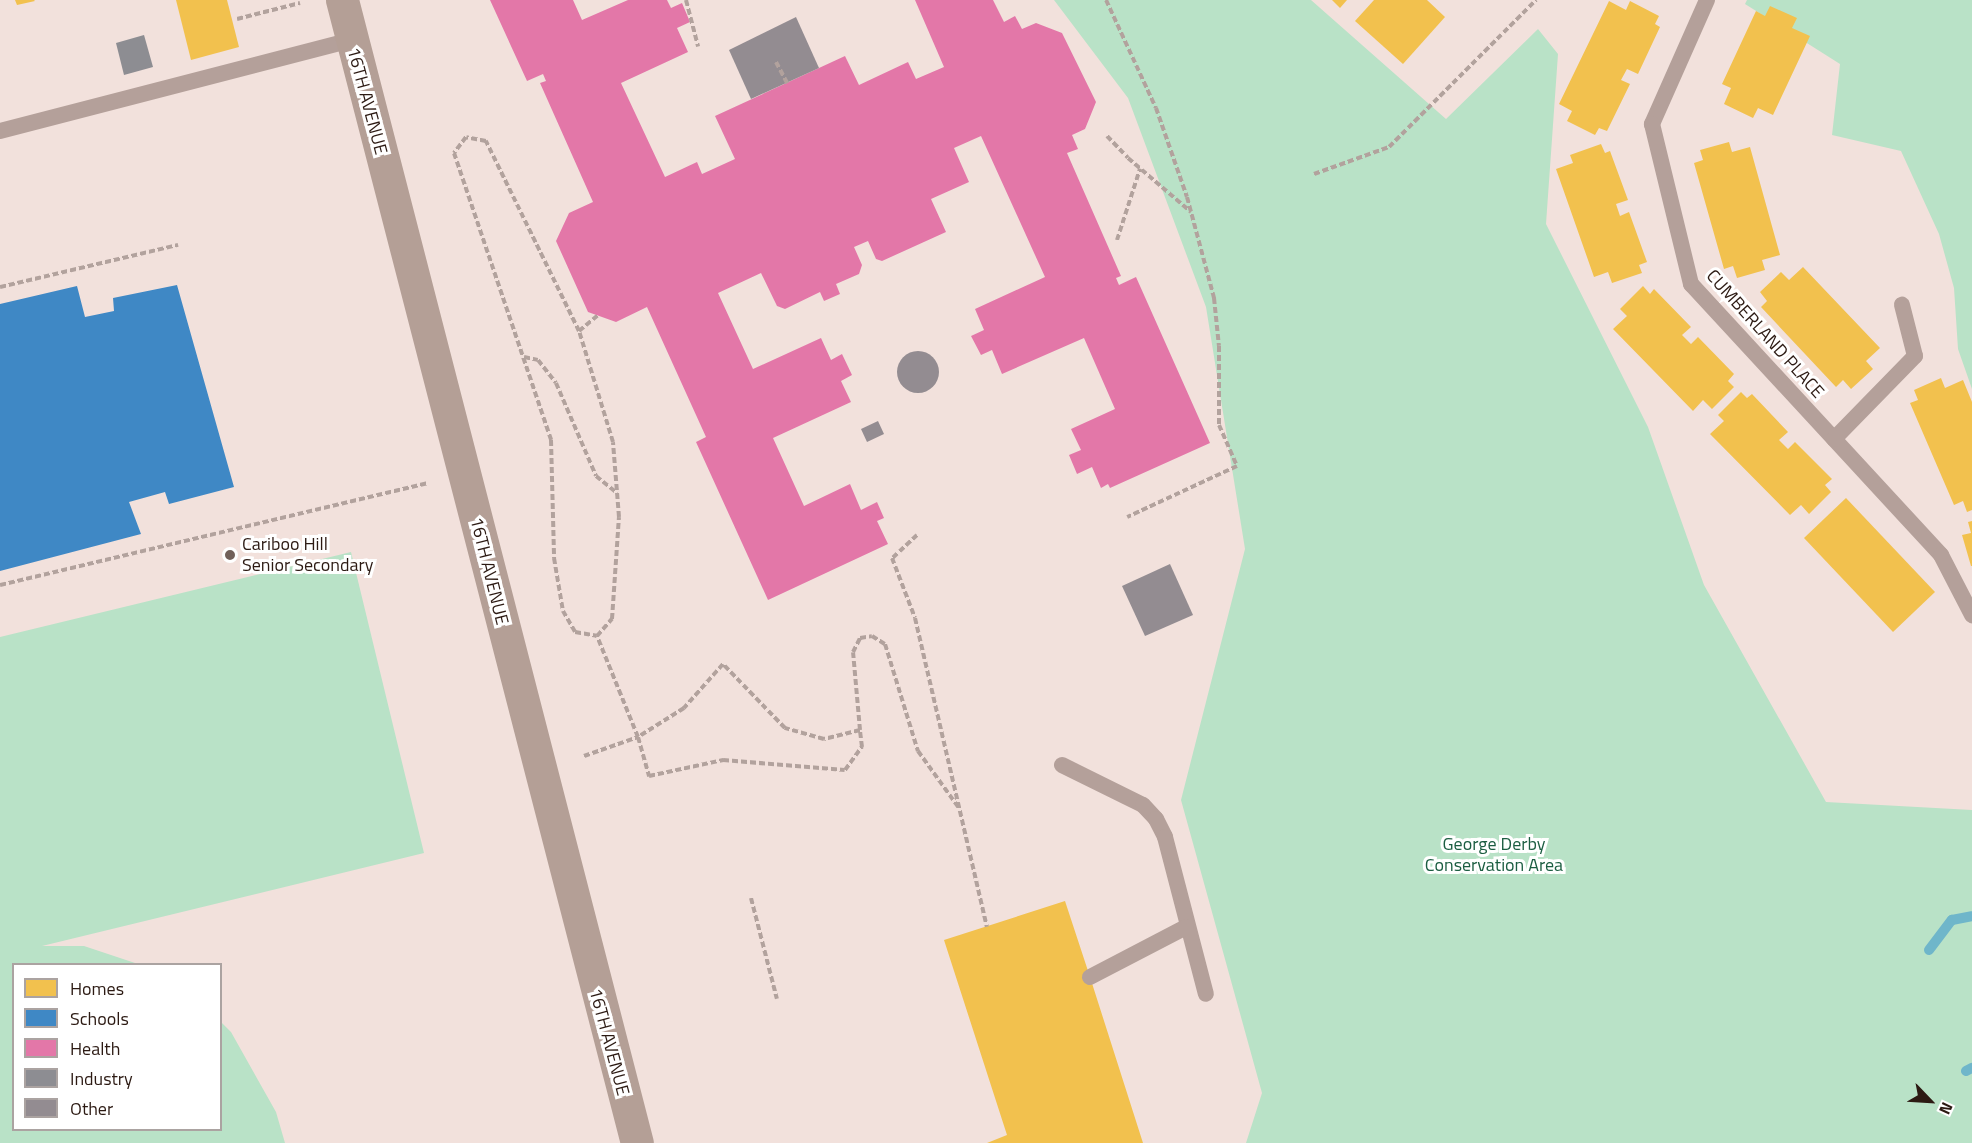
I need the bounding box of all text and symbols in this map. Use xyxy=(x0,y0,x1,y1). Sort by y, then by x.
street label: 16TH AVENUE xyxy=(342,45,392,157)
street label: CUMBERLAND PLACE xyxy=(1702,265,1828,403)
street label: 16TH AVENUE xyxy=(465,515,513,627)
place label: Cariboo Hill Senior Secondary xyxy=(242,534,373,576)
marker: Cariboo Hill Senior Secondary xyxy=(223,548,237,562)
park label: George Derby Conservation Area xyxy=(1425,834,1563,876)
legend xyxy=(12,963,222,1131)
text: Homes xyxy=(70,975,124,1002)
street label: 16TH AVENUE xyxy=(584,986,634,1098)
text: Schools xyxy=(70,1005,129,1032)
text: Health xyxy=(70,1035,120,1062)
text: Industry xyxy=(70,1065,133,1092)
north arrow xyxy=(1900,1071,1960,1131)
text: Other xyxy=(70,1095,113,1122)
text: N xyxy=(1933,1099,1960,1119)

